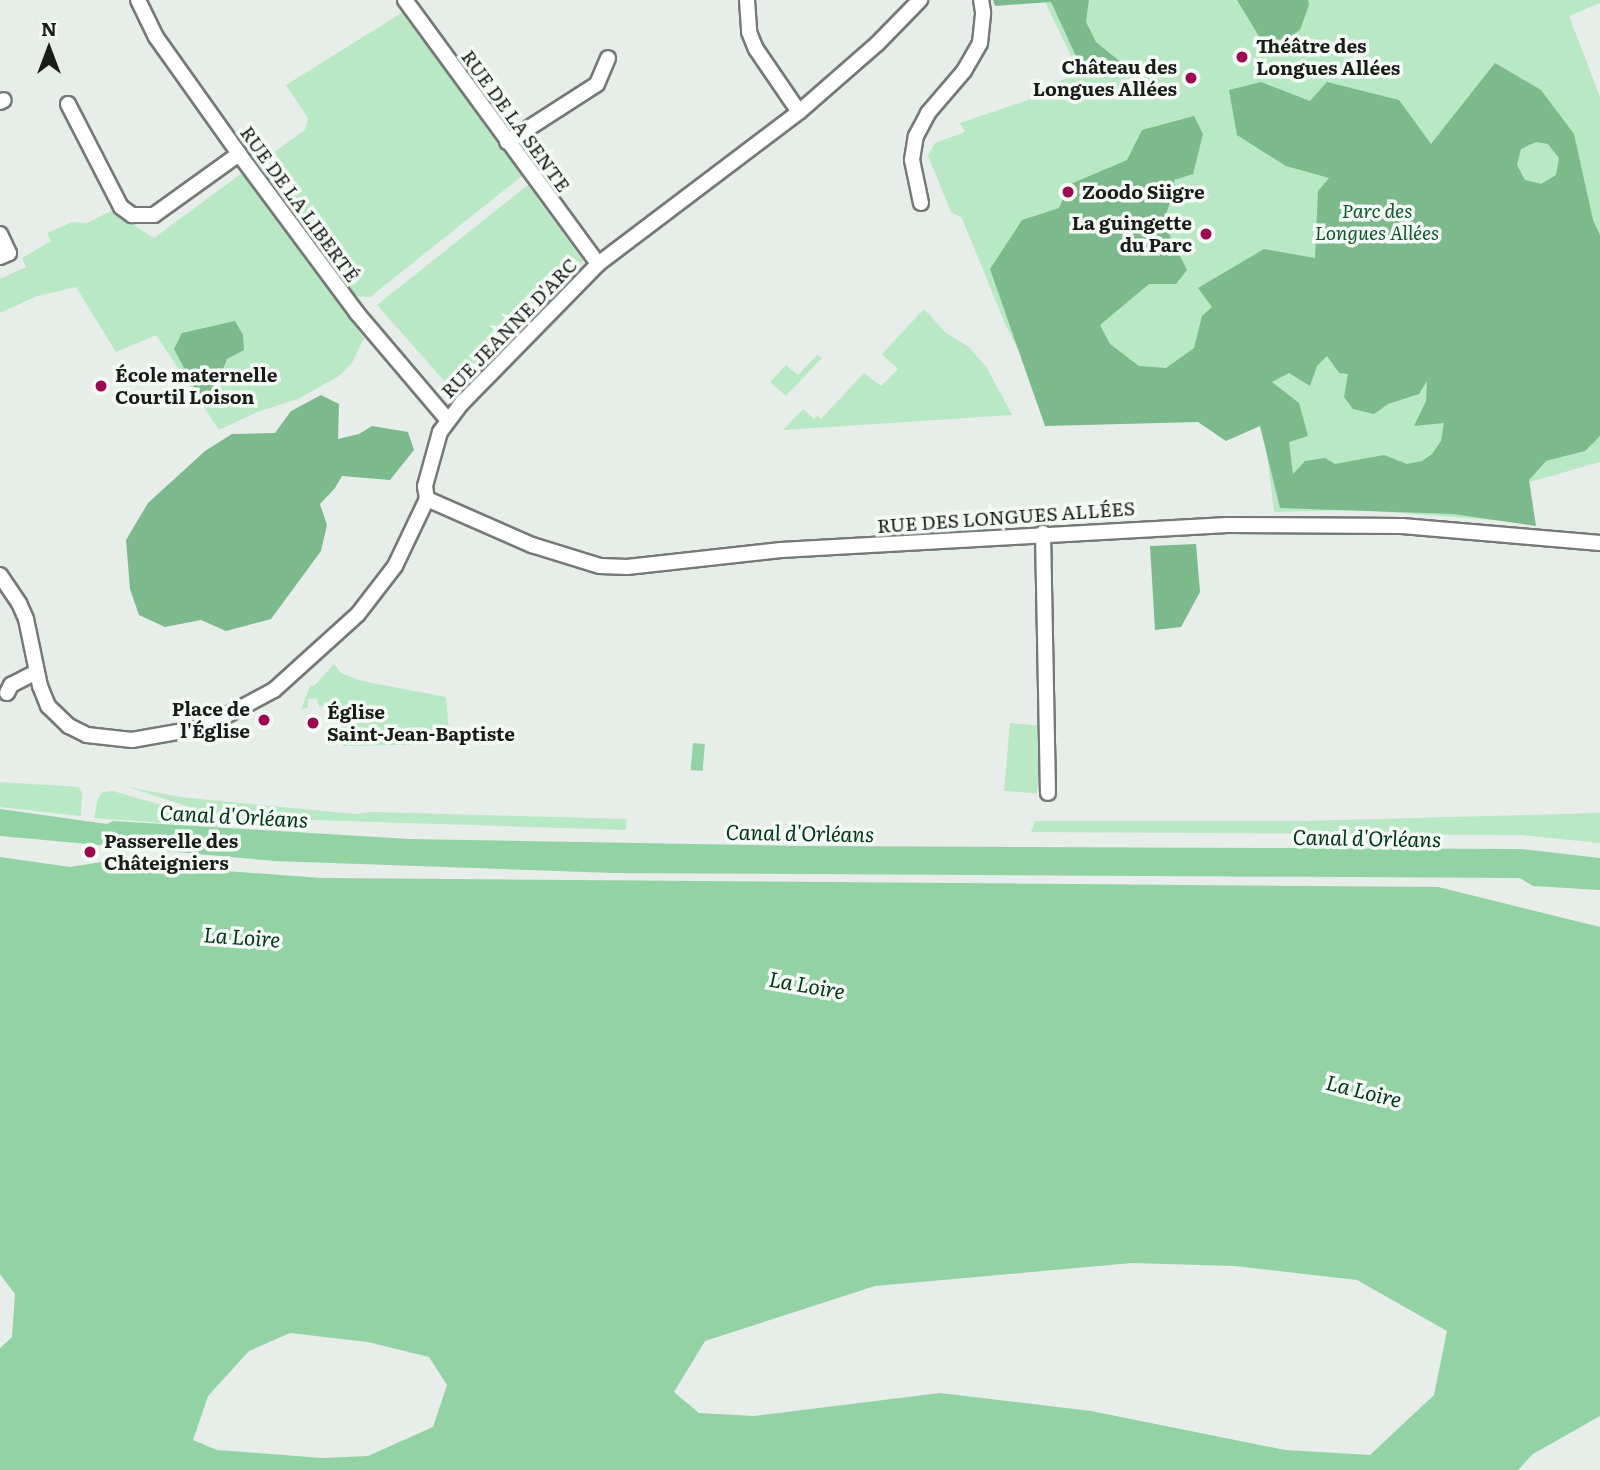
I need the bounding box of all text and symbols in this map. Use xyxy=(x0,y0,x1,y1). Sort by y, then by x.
north arrow xyxy=(14,14,84,84)
text: N xyxy=(41,14,57,42)
place label: Théâtre des Longues Allées xyxy=(1256,35,1400,79)
street label: RUE DE LA SENTE xyxy=(457,46,575,196)
marker: Théâtre des Longues Allées xyxy=(1234,49,1250,65)
place label: Château des Longues Allées xyxy=(1033,56,1177,100)
marker: Château des Longues Allées xyxy=(1183,70,1199,86)
street label: RUE DE LA LIBERTÉ xyxy=(236,122,364,286)
place label: Zoodo Siigre xyxy=(1082,181,1205,203)
marker: Zoodo Siigre xyxy=(1060,184,1076,200)
park label: Parc des Longues Allées xyxy=(1315,200,1439,244)
place label: La guingette du Parc xyxy=(1072,212,1192,256)
marker: La guingette du Parc xyxy=(1198,226,1214,242)
street label: RUE JEANNE D'ARC xyxy=(436,253,582,403)
place label: École maternelle Courtil Loison xyxy=(115,364,278,408)
marker: École maternelle Courtil Loison xyxy=(93,378,109,394)
street label: RUE DES LONGUES ALLÉES xyxy=(876,497,1136,537)
place label: Place de l'Église xyxy=(172,698,250,742)
place label: Église Saint-Jean-Baptiste xyxy=(327,701,515,745)
marker: Place de l'Église xyxy=(256,712,272,728)
marker: Église Saint-Jean-Baptiste xyxy=(305,715,321,731)
water label: Canal d'Orléans xyxy=(159,799,309,831)
water label: Canal d'Orléans xyxy=(726,818,874,846)
water label: Canal d'Orléans xyxy=(1293,823,1441,851)
place label: Passerelle des Châteigniers xyxy=(104,830,238,874)
marker: Passerelle des Châteigniers xyxy=(82,844,98,860)
water label: La Loire xyxy=(203,921,281,951)
water label: La Loire xyxy=(767,965,847,1003)
water label: La Loire xyxy=(1324,1068,1404,1112)

